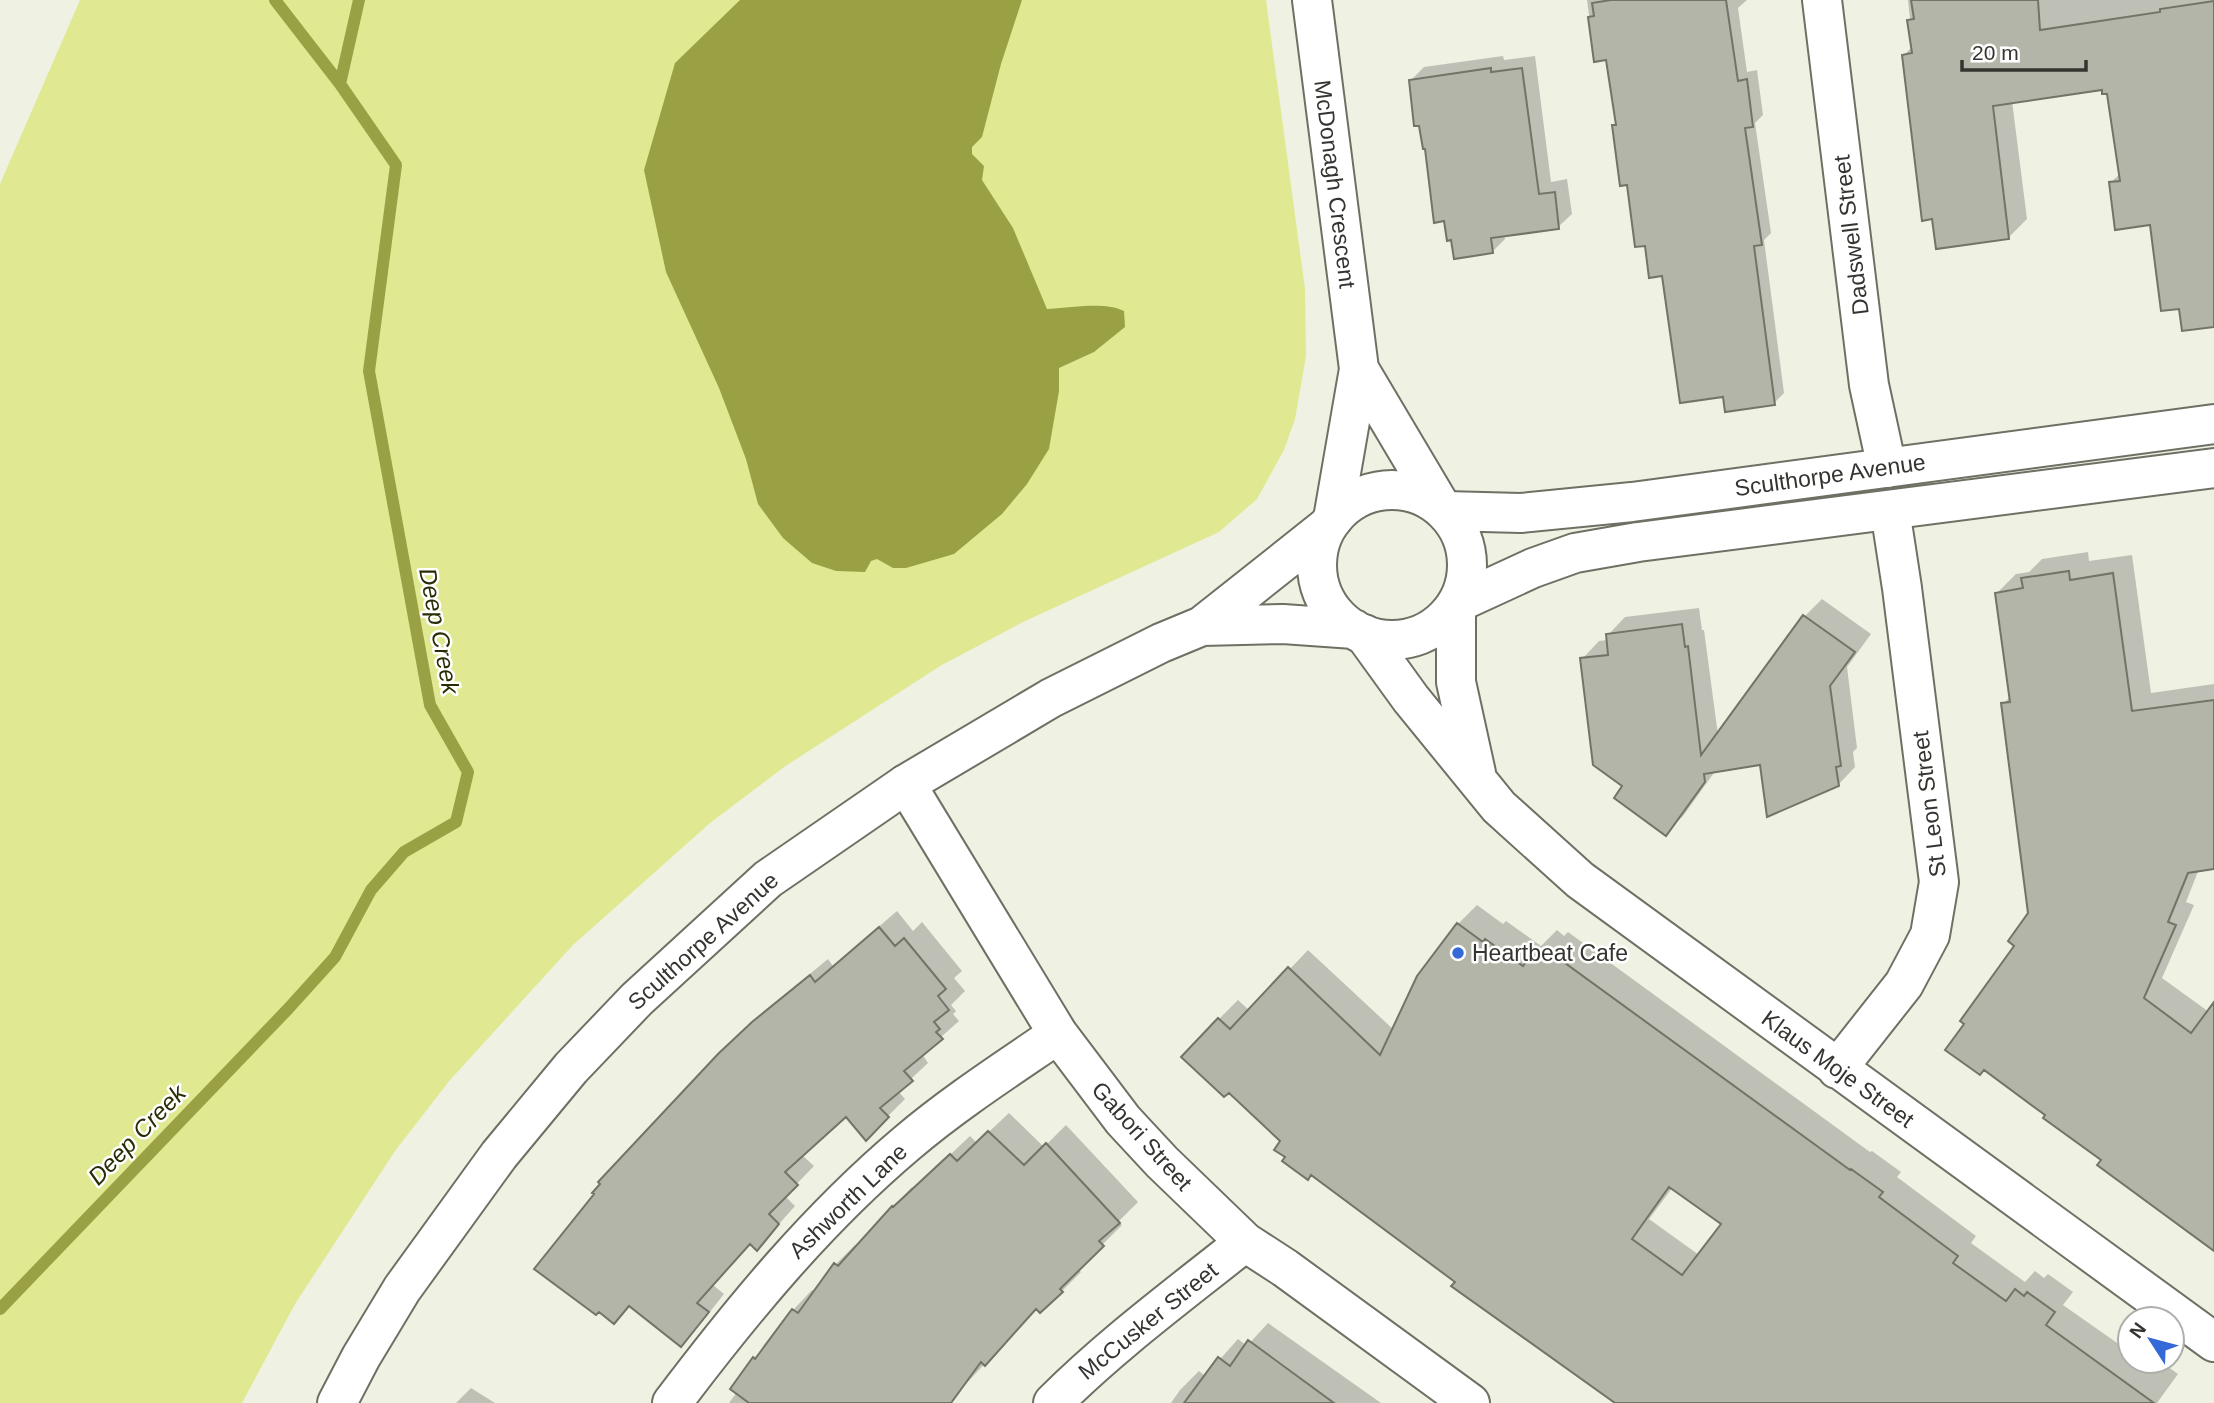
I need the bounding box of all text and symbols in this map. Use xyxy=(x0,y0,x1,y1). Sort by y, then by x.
scale bar xyxy=(1962,28,2086,72)
text: 20 m xyxy=(1972,41,2019,64)
street label: McDonagh Crescent xyxy=(1309,78,1361,290)
street label: Dadswell Street xyxy=(1828,153,1874,317)
street label: Sculthorpe Avenue xyxy=(1733,449,1927,501)
water label: Deep Creek xyxy=(414,565,465,698)
street label: St Leon Street xyxy=(1907,729,1951,879)
street label: Sculthorpe Avenue xyxy=(623,867,783,1015)
place label: Heartbeat Cafe xyxy=(1472,940,1628,966)
marker: Heartbeat Cafe xyxy=(1450,945,1466,961)
street label: Klaus Moje Street xyxy=(1757,1005,1920,1133)
street label: Gabori Street xyxy=(1087,1076,1198,1196)
water label: Deep Creek xyxy=(82,1078,192,1190)
street label: Ashworth Lane xyxy=(784,1138,912,1264)
street label: McCusker Street xyxy=(1073,1257,1223,1385)
north arrow xyxy=(2116,1305,2186,1375)
text: N xyxy=(2125,1319,2150,1342)

